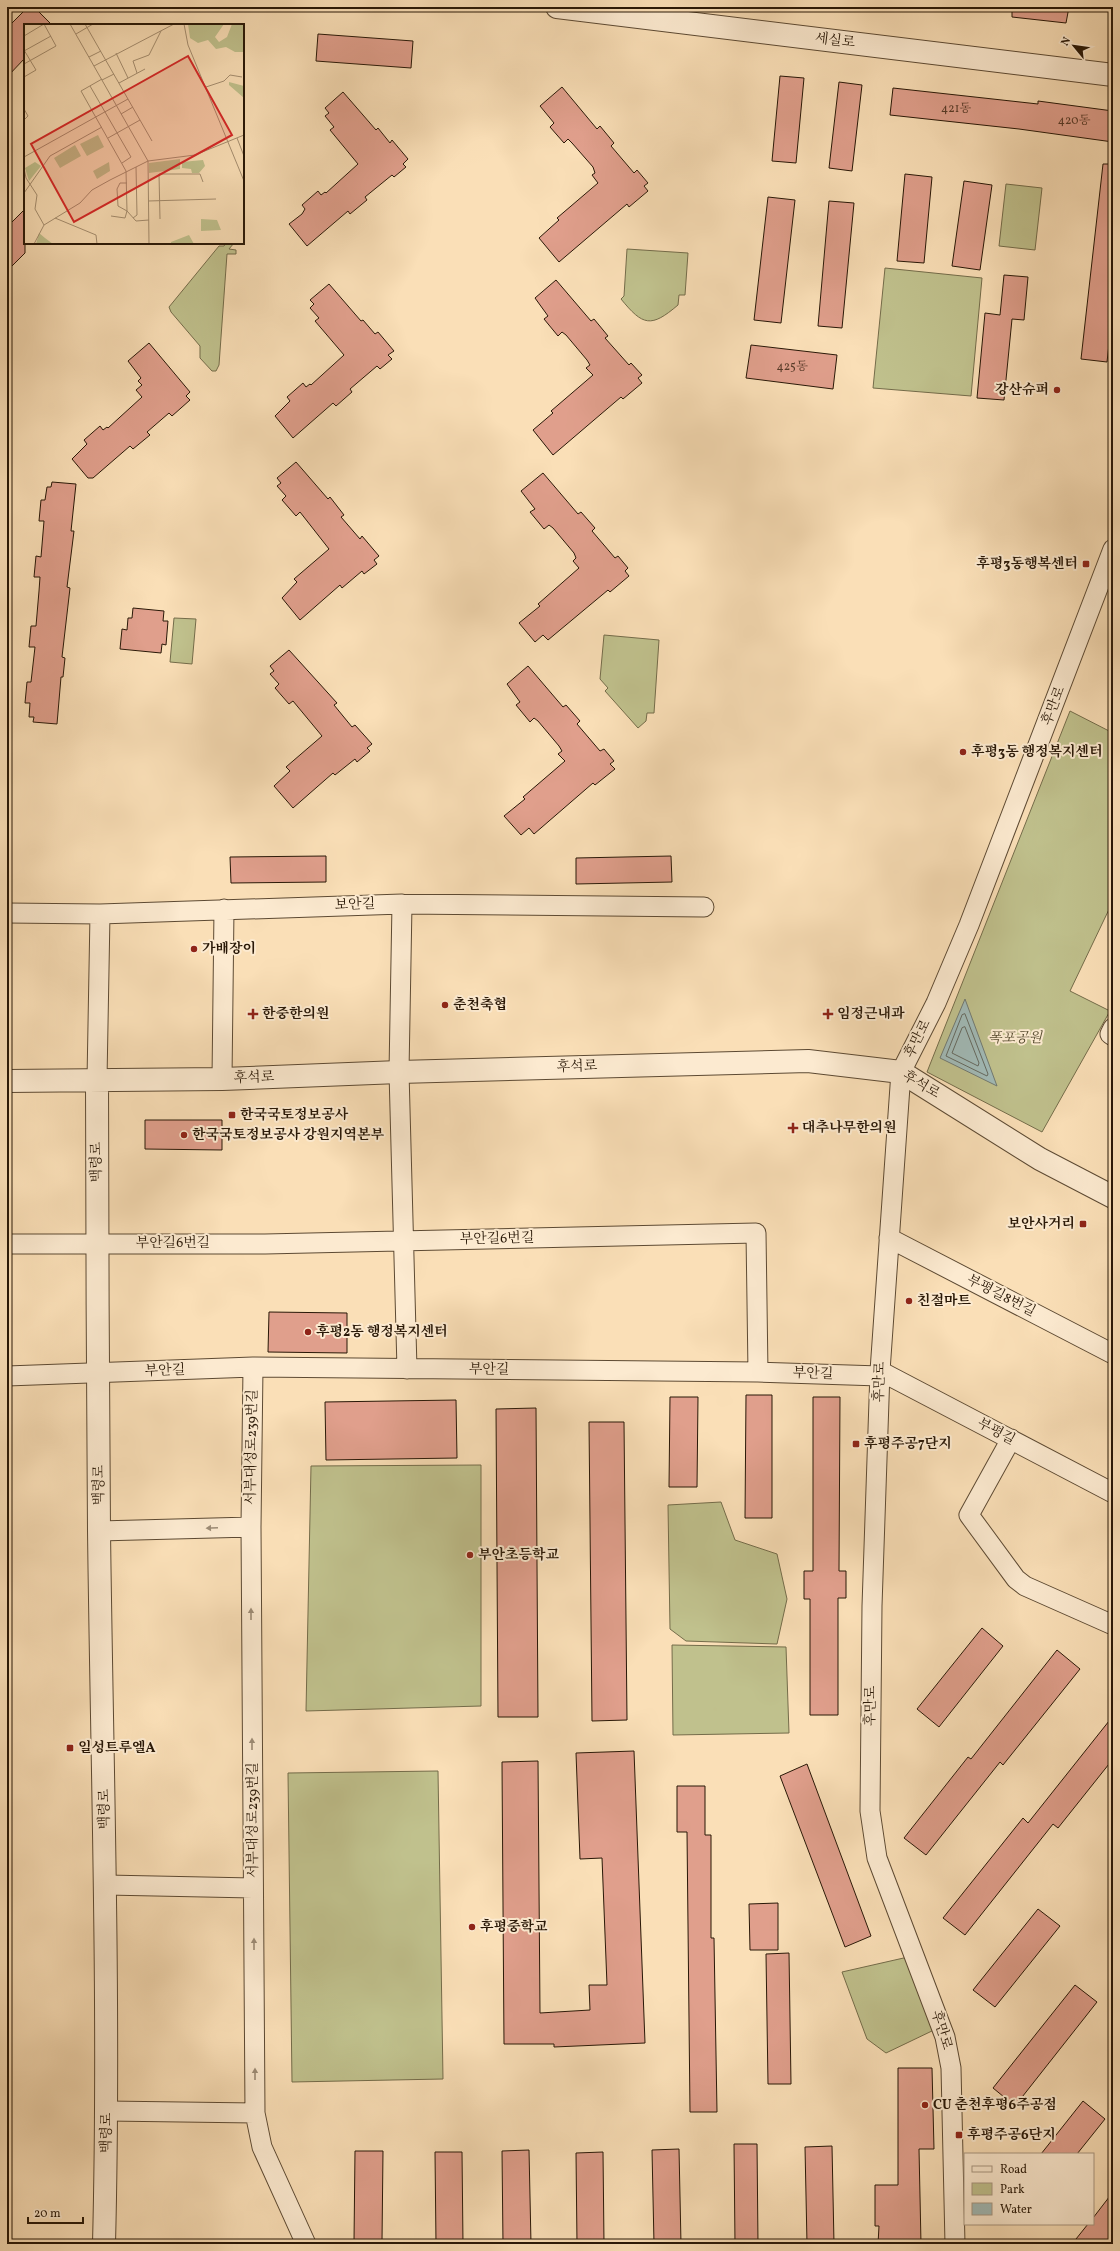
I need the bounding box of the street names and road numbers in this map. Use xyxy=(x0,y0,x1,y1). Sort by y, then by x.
street label: 세실로 xyxy=(814,29,857,53)
street label: 후만로 xyxy=(1038,683,1070,728)
street label: 보안길 xyxy=(334,895,376,915)
street label: 후만로 xyxy=(900,1016,936,1061)
street label: 후석로 xyxy=(556,1057,598,1077)
street label: 후석로 xyxy=(899,1067,944,1104)
street label: 후석로 xyxy=(233,1068,275,1088)
street label: 백령로 xyxy=(87,1141,107,1182)
street label: 부안길6번길 xyxy=(459,1229,535,1249)
street label: 부안길6번길 xyxy=(136,1234,210,1253)
street label: 부평길8번길 xyxy=(963,1271,1039,1321)
street label: 부안길 xyxy=(469,1360,509,1380)
street label: 부안길 xyxy=(144,1361,186,1381)
street label: 후만로 xyxy=(870,1361,890,1403)
street label: 부안길 xyxy=(792,1364,834,1384)
street label: 서부대성로239번길 xyxy=(241,1389,263,1505)
street label: 부평길 xyxy=(974,1414,1018,1450)
street label: 백령로 xyxy=(90,1464,109,1505)
street label: 후만로 xyxy=(861,1685,881,1726)
street label: 서부대성로239번길 xyxy=(244,1762,263,1878)
street label: 백령로 xyxy=(95,1788,115,1829)
street label: 후만로 xyxy=(926,2008,956,2053)
street label: 백령로 xyxy=(97,2112,117,2153)

